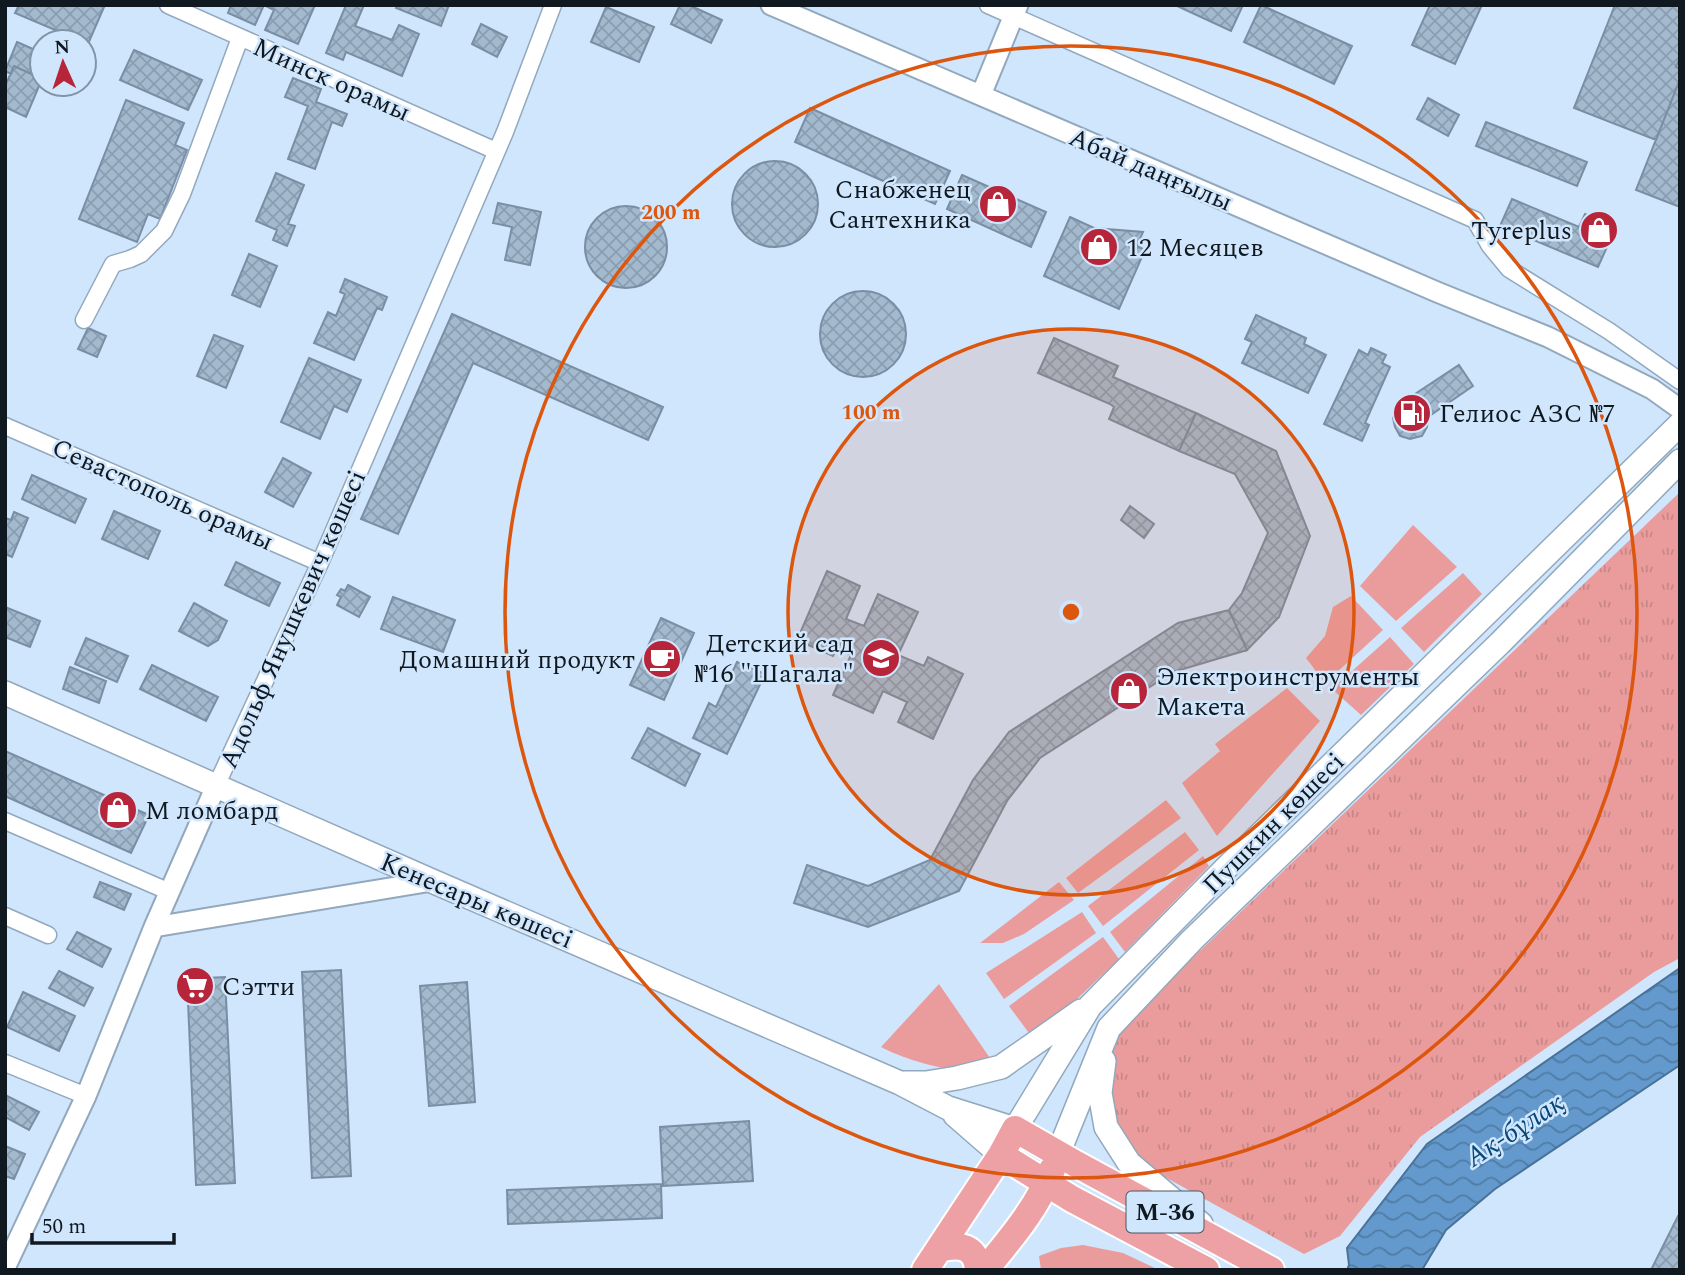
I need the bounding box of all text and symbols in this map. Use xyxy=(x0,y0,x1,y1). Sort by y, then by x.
street label: Минск орамы xyxy=(246,27,417,132)
north arrow xyxy=(28,28,98,98)
text: N xyxy=(54,33,71,62)
street label: Абай даңғылы xyxy=(1063,117,1239,222)
place label: Снабженец Сантехника xyxy=(828,170,971,240)
shop icon: Снабженец Сантехника xyxy=(977,183,1019,225)
text: 200 m xyxy=(641,197,701,229)
shop icon: Tyreplus xyxy=(1578,209,1620,251)
place label: Tyreplus xyxy=(1471,211,1572,251)
shop icon: 12 Месяцев xyxy=(1078,226,1120,268)
place label: 12 Месяцев xyxy=(1126,228,1263,268)
fuel station icon: Гелиос АЗС №7 xyxy=(1391,392,1433,434)
place label: Гелиос АЗС №7 xyxy=(1439,394,1615,434)
text: 100 m xyxy=(841,397,901,429)
street label: Севастополь орамы xyxy=(45,428,280,562)
street label: Адольф Янушкевич көшесі xyxy=(209,464,377,775)
centre of rings xyxy=(1059,600,1083,624)
place label: Детский сад №16 "Шагала" xyxy=(694,624,854,694)
school or university icon: Детский сад №16 "Шагала" xyxy=(860,637,902,679)
cafe icon: Домашний продукт xyxy=(641,638,683,680)
place label: Домашний продукт xyxy=(399,640,635,680)
place label: Электроинструменты Макета xyxy=(1156,657,1419,727)
shop icon: Электроинструменты Макета xyxy=(1108,670,1150,712)
street label: Пушкин көшесі xyxy=(1193,743,1354,904)
shop icon: М ломбард xyxy=(97,789,139,831)
place label: М ломбард xyxy=(145,791,278,831)
street label: Кенесары көшесі xyxy=(374,842,579,960)
supermarket icon: Сэтти xyxy=(174,965,216,1007)
place label: Сэтти xyxy=(222,967,295,1007)
water label: Ақ-бұлақ xyxy=(1456,1082,1573,1179)
road number: M-36 xyxy=(1126,1192,1204,1232)
scale bar xyxy=(32,1202,173,1246)
text: 50 m xyxy=(42,1211,86,1243)

